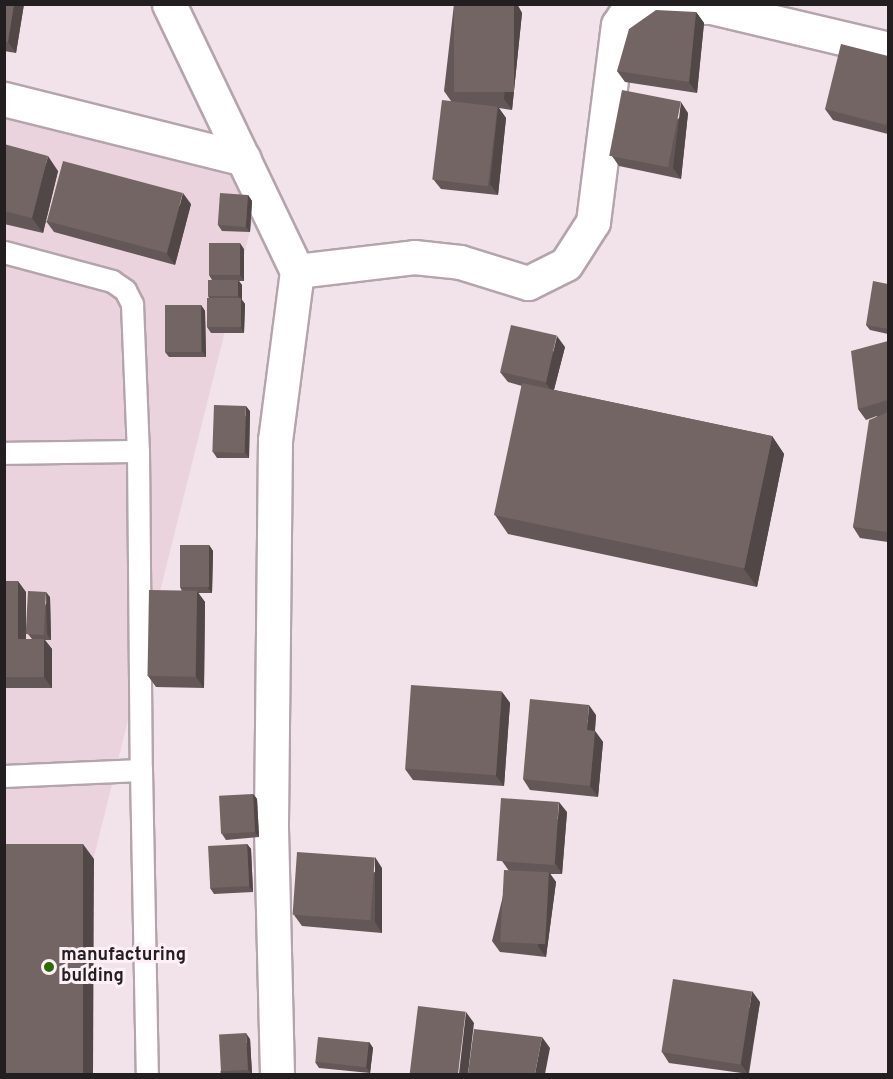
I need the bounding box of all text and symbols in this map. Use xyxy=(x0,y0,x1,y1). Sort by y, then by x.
place label: manufacturing bulding xyxy=(61,946,186,988)
marker: manufacturing bulding xyxy=(42,960,56,974)

